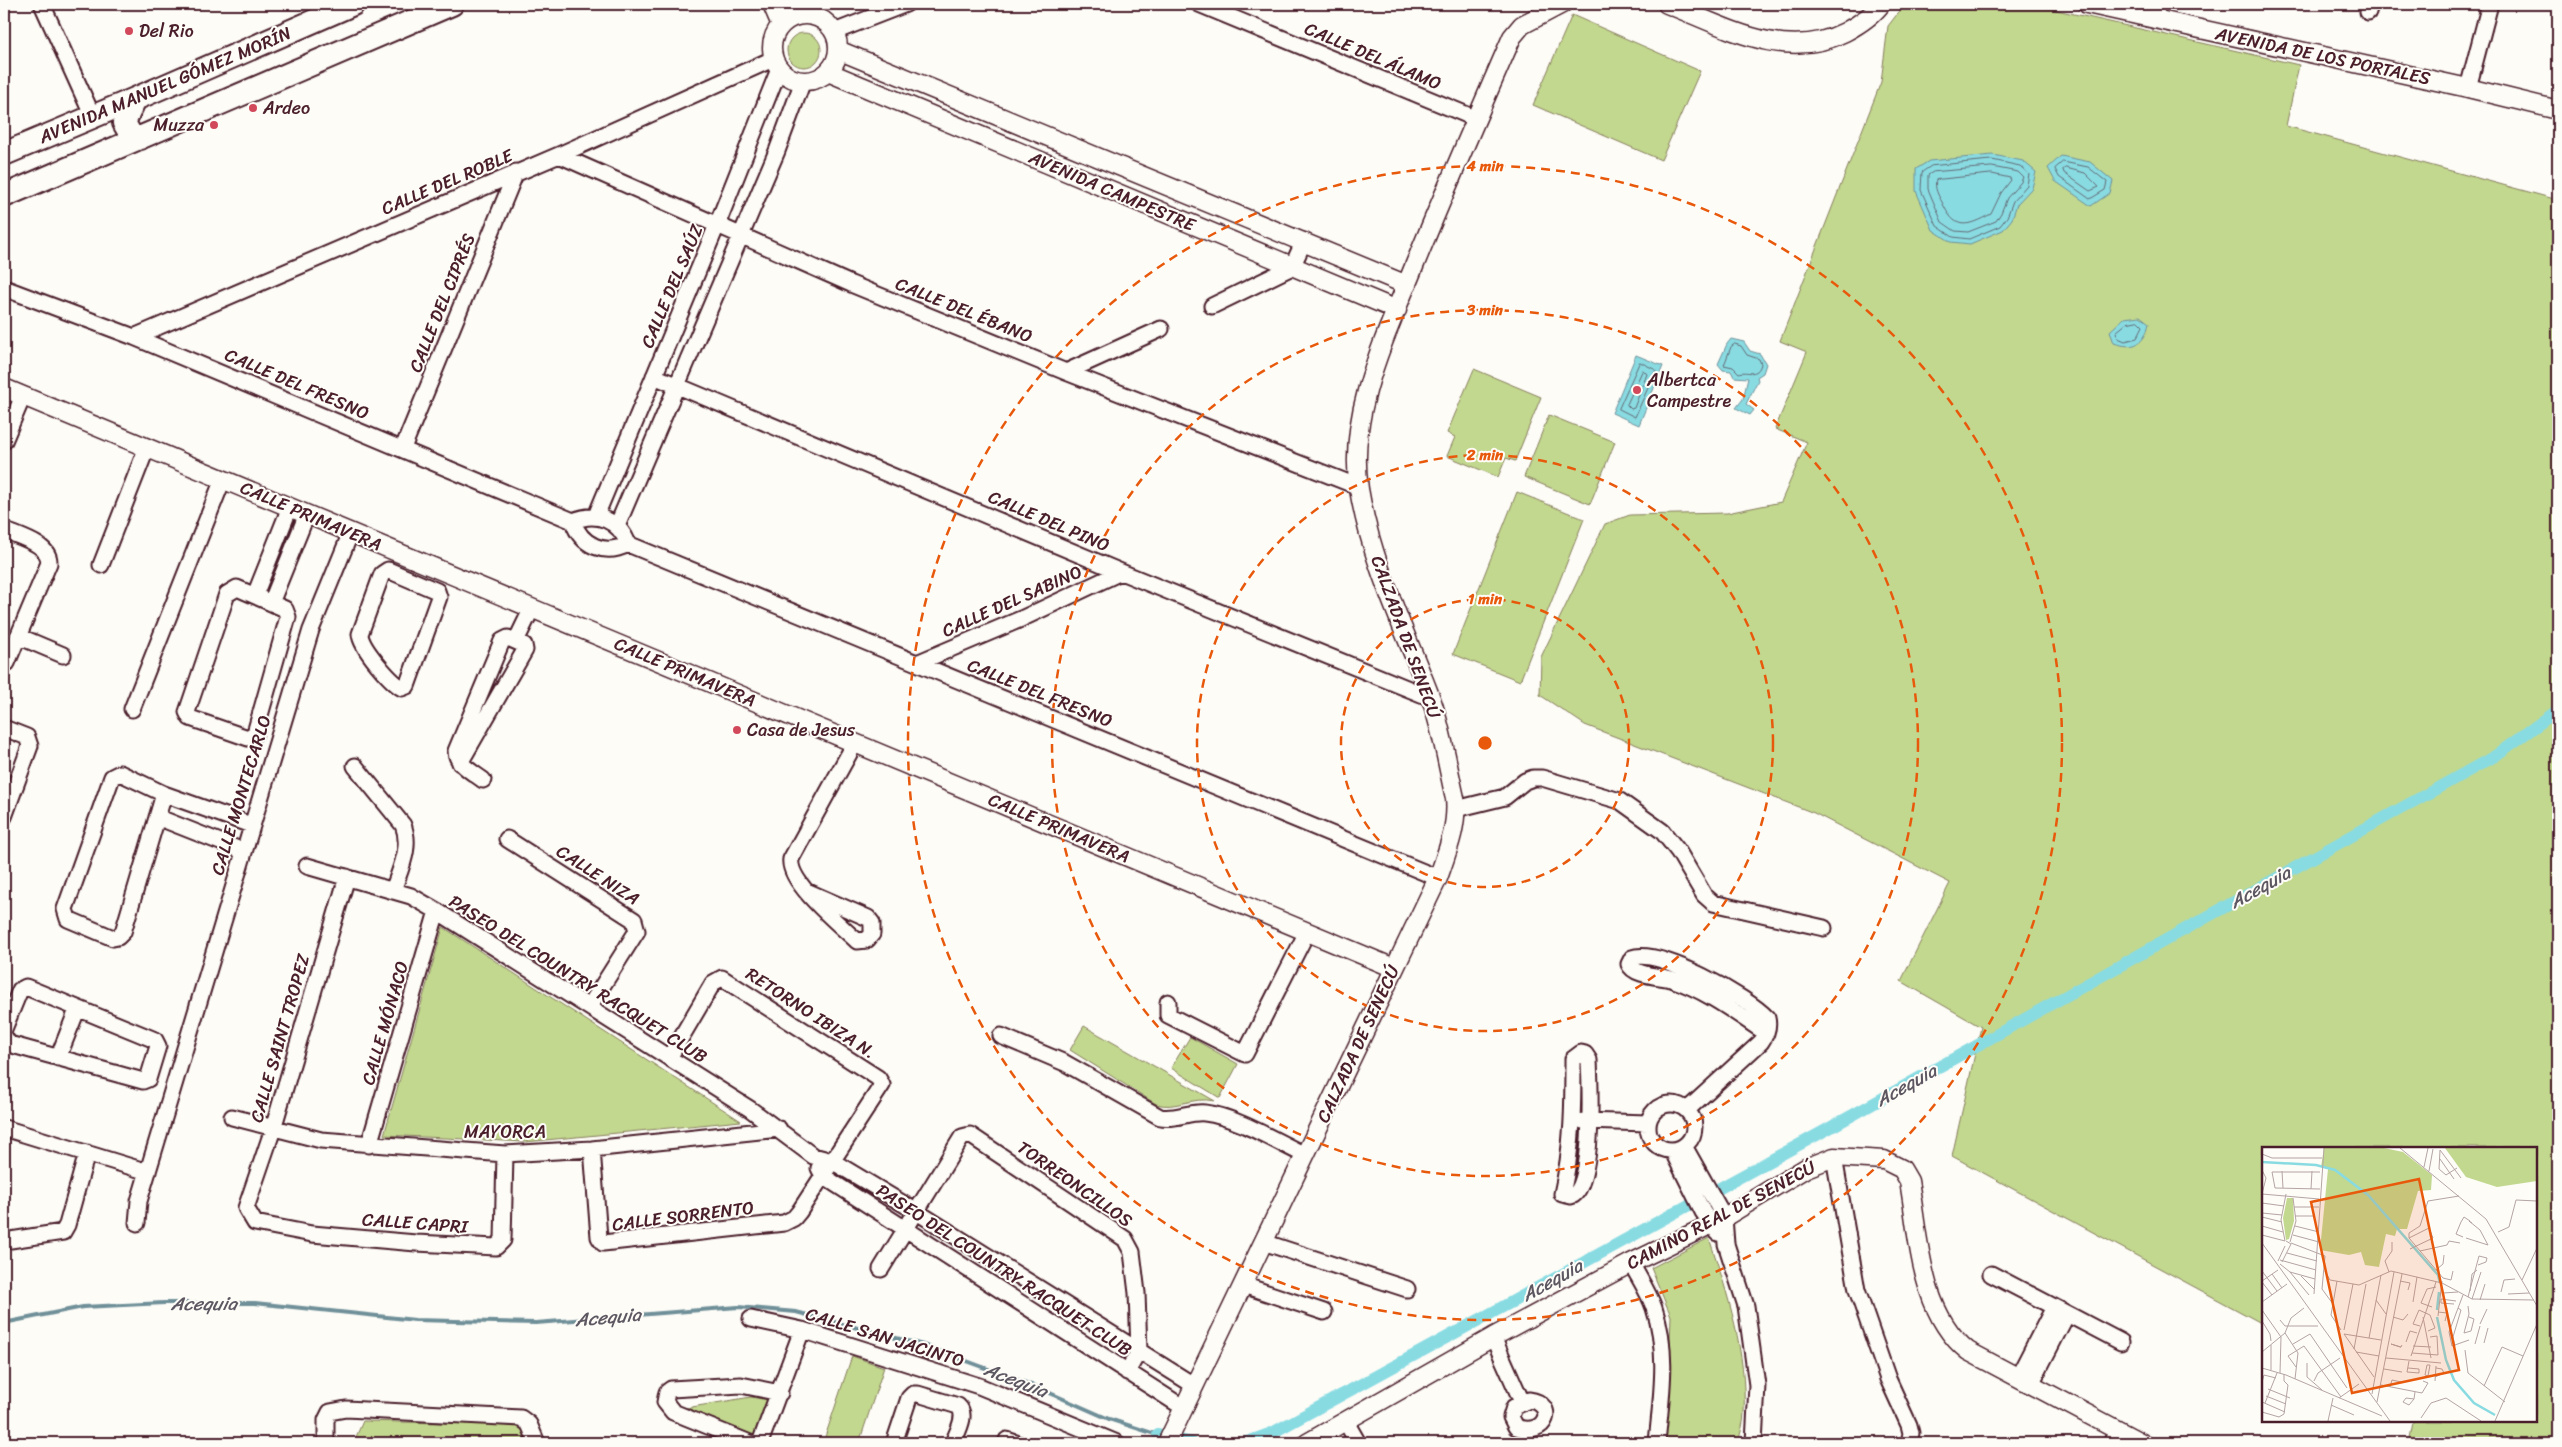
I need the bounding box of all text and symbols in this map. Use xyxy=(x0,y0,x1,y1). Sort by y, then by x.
street label: CALLE DEL ÁLAMO xyxy=(1299,13,1447,99)
place label: Del Rio xyxy=(139,15,194,47)
street label: AVENIDA MANUEL GÓMEZ MORÍN xyxy=(33,17,297,153)
street label: AVENIDA DE LOS PORTALES xyxy=(2211,17,2434,94)
marker: Del Rio xyxy=(123,25,135,37)
place label: Ardeo xyxy=(262,92,310,124)
marker: Ardeo xyxy=(247,102,259,114)
place label: Muzza xyxy=(154,109,205,141)
marker: Muzza xyxy=(208,119,220,131)
street label: CALLE DEL ROBLE xyxy=(376,139,519,224)
street label: AVENIDA CAMPESTRE xyxy=(1023,141,1201,241)
text: 4 min xyxy=(1465,153,1504,179)
street label: CALLE DEL SAÚZ xyxy=(631,219,713,353)
street label: CALLE DEL CIPRÉS xyxy=(400,228,485,377)
street label: CALLE DEL ÉBANO xyxy=(891,268,1037,352)
text: 3 min xyxy=(1466,297,1504,323)
street label: CALLE DEL FRESNO xyxy=(220,339,374,429)
place label: Albertca Campestre xyxy=(1646,364,1731,417)
marker: Albertca Campestre xyxy=(1631,384,1643,396)
text: 2 min xyxy=(1466,442,1504,468)
street label: CALLE PRIMAVERA xyxy=(235,472,387,560)
street label: CALLE DEL PINO xyxy=(983,481,1115,561)
street label: CALZADA DE SENECÚ xyxy=(1362,551,1451,724)
street label: CALLE DEL SABINO xyxy=(937,556,1087,646)
text: 1 min xyxy=(1468,586,1503,612)
street label: CALLE PRIMAVERA xyxy=(609,628,761,716)
street label: CALLE DEL FRESNO xyxy=(962,649,1118,737)
street label: CALLE MONTECARLO xyxy=(201,711,281,879)
place label: Casa de Jesus xyxy=(747,714,856,746)
marker: Casa de Jesus xyxy=(731,724,743,736)
centre of rings xyxy=(1476,734,1494,752)
street label: CALLE PRIMAVERA xyxy=(983,784,1135,872)
street label: CALLE NIZA xyxy=(550,836,646,914)
water label: Acequia xyxy=(2222,856,2298,918)
street label: PASEO DEL COUNTRY RACQUET CLUB xyxy=(442,886,714,1072)
street label: CALLE SAINT TROPEZ xyxy=(241,950,319,1126)
street label: CALLE MÓNACO xyxy=(352,957,418,1089)
street label: RETORNO IBIZA N. xyxy=(739,959,883,1067)
street label: CALZADA DE SENECÚ xyxy=(1307,959,1409,1128)
water label: Acequia xyxy=(1868,1054,1944,1116)
street label: MAYORCA xyxy=(464,1116,546,1148)
street label: TORREONCILLOS xyxy=(1010,1132,1140,1236)
inset map xyxy=(2262,1147,2537,1422)
street label: CAMINO REAL DE SENECÚ xyxy=(1620,1151,1822,1279)
street label: PASEO DEL COUNTRY RACQUET CLUB xyxy=(869,1175,1139,1365)
street label: CALLE SORRENTO xyxy=(610,1191,756,1241)
street label: CALLE CAPRI xyxy=(361,1203,471,1243)
water label: Acequia xyxy=(1514,1249,1590,1311)
water label: Acequia xyxy=(170,1287,238,1320)
water label: Acequia xyxy=(573,1298,644,1336)
street label: CALLE SAN JACINTO xyxy=(801,1298,969,1376)
water label: Acequia xyxy=(978,1352,1054,1408)

